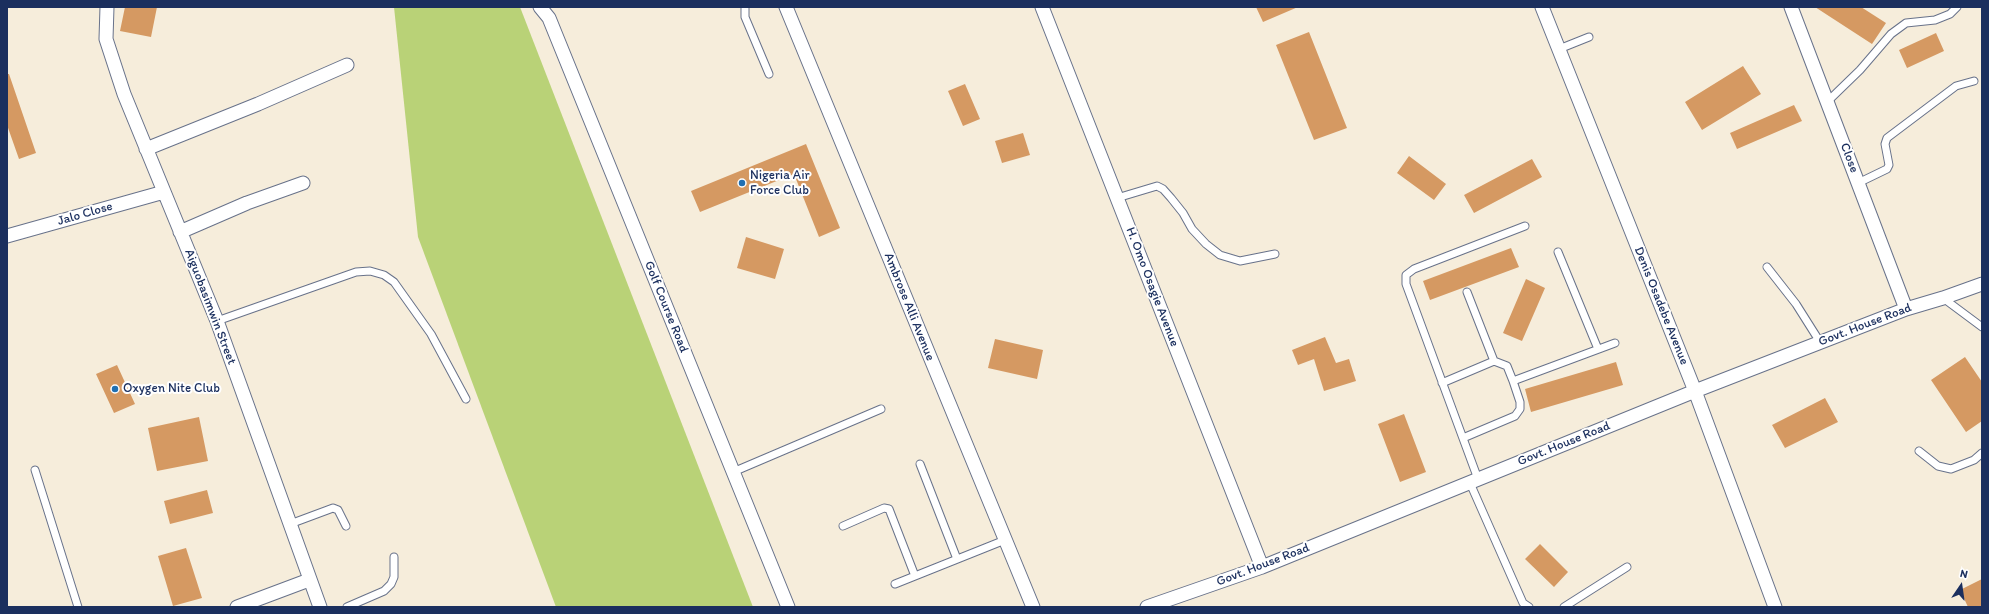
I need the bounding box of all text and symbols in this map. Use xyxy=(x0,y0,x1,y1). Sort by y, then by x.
street label: Close xyxy=(1836,141,1862,175)
place label: Nigeria Air Force Club xyxy=(750,168,810,199)
marker: Nigeria Air Force Club xyxy=(737,178,747,188)
street label: Jalo Close xyxy=(56,199,114,229)
street label: H. Omo Osagie Avenue xyxy=(1122,225,1182,349)
street label: Denis Osadebe Avenue xyxy=(1630,245,1692,367)
street label: Aiguobasimwin Street xyxy=(181,247,239,367)
street label: Ambrose Alli Avenue xyxy=(880,251,938,363)
street label: Golf Course Road xyxy=(641,259,691,355)
street label: Govt. House Road xyxy=(1816,300,1914,350)
place label: Oxygen Nite Club xyxy=(123,381,220,397)
marker: Oxygen Nite Club xyxy=(110,384,120,394)
street label: Govt. House Road xyxy=(1515,418,1613,470)
street label: Govt. House Road xyxy=(1214,540,1312,590)
north arrow xyxy=(1941,566,1981,606)
text: N xyxy=(1959,567,1969,581)

